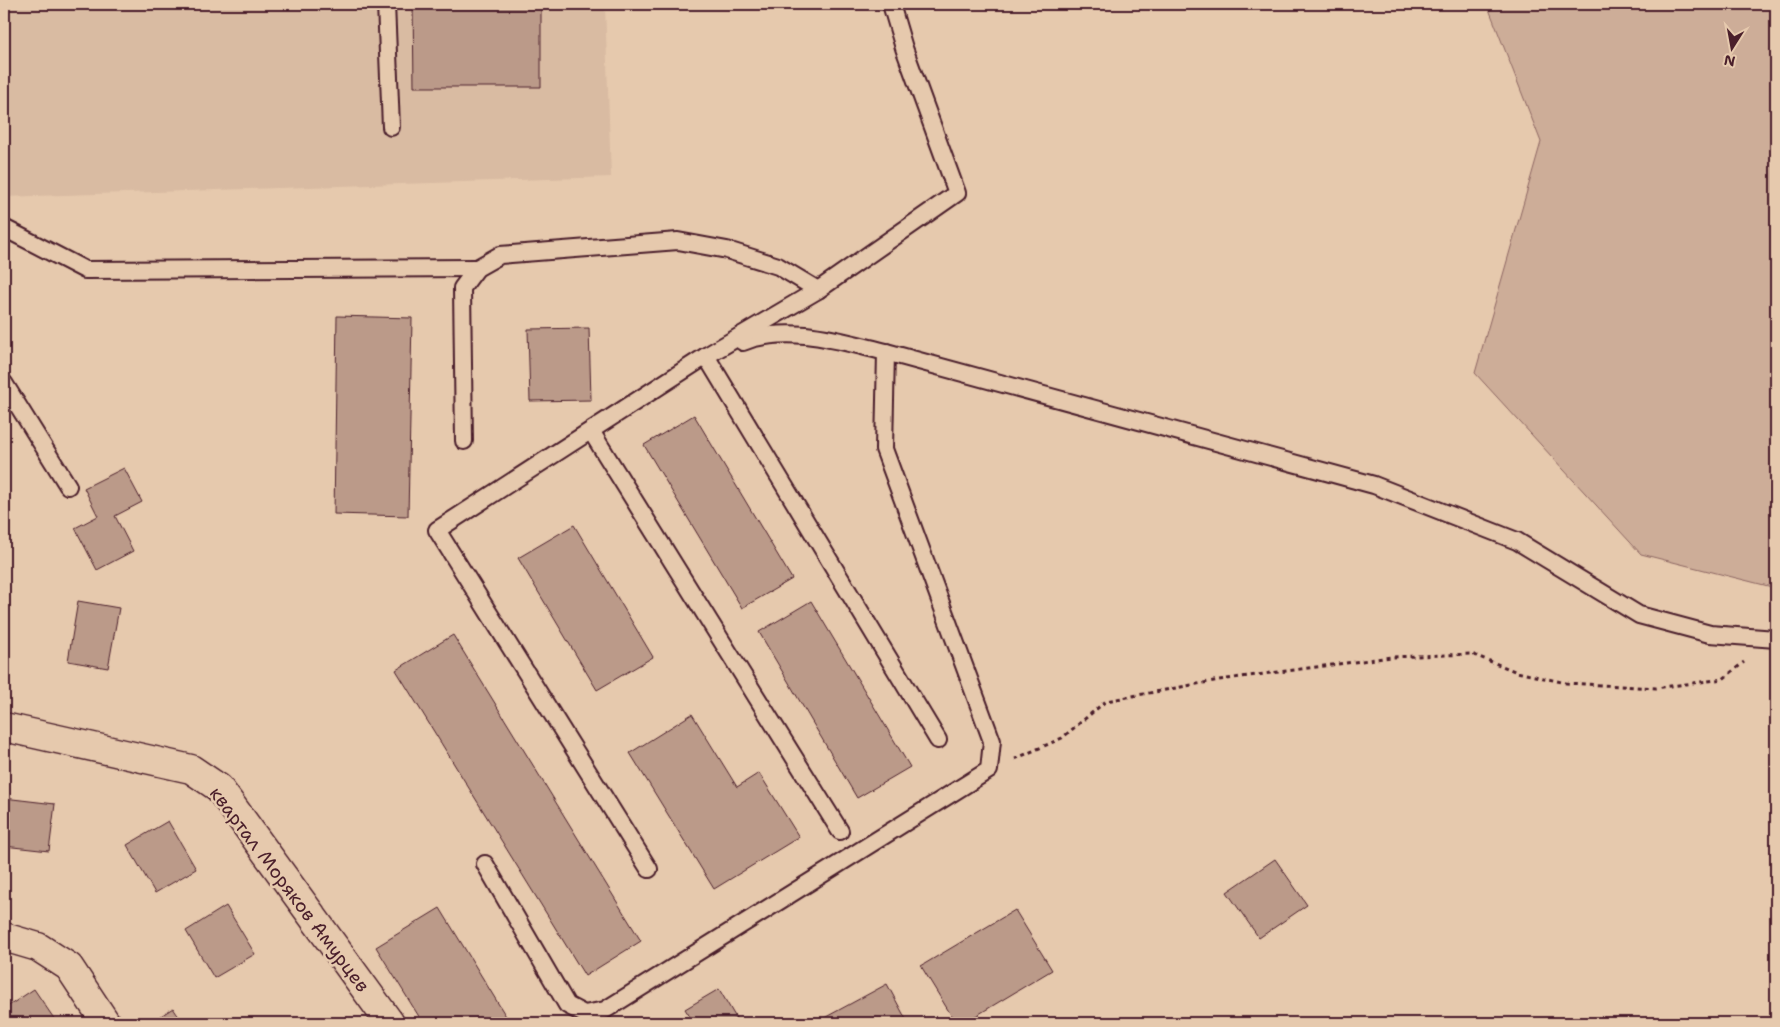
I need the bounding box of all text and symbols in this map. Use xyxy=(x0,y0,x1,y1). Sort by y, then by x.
north arrow xyxy=(1708,22,1758,72)
text: N xyxy=(1722,51,1737,71)
street label: квартал Моряков Амурцев xyxy=(204,781,375,997)

